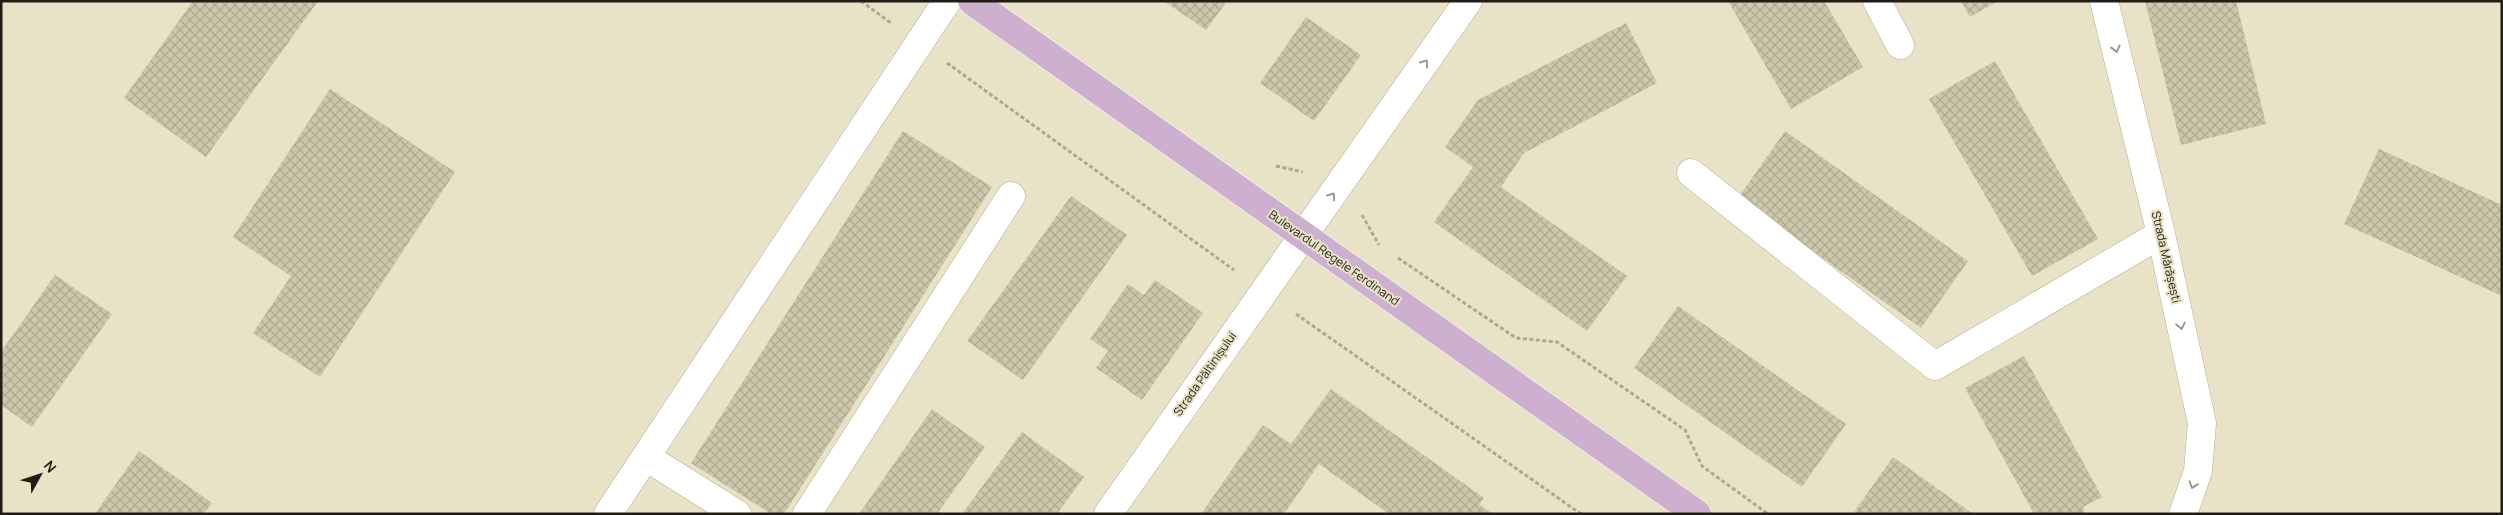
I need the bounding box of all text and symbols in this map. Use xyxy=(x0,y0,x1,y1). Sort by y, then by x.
one-way arrow xyxy=(2110,44,2121,53)
one-way arrow xyxy=(1419,59,1428,69)
one-way arrow xyxy=(1326,192,1335,202)
street label: Bulevardul Regele Ferdinand xyxy=(1266,206,1403,309)
street label: Strada Mărășești xyxy=(2148,209,2185,305)
one-way arrow xyxy=(2175,322,2186,330)
street label: Strada Păltinișului xyxy=(1169,328,1240,419)
north arrow xyxy=(15,450,65,500)
text: N xyxy=(40,456,61,476)
one-way arrow xyxy=(2189,480,2199,489)

